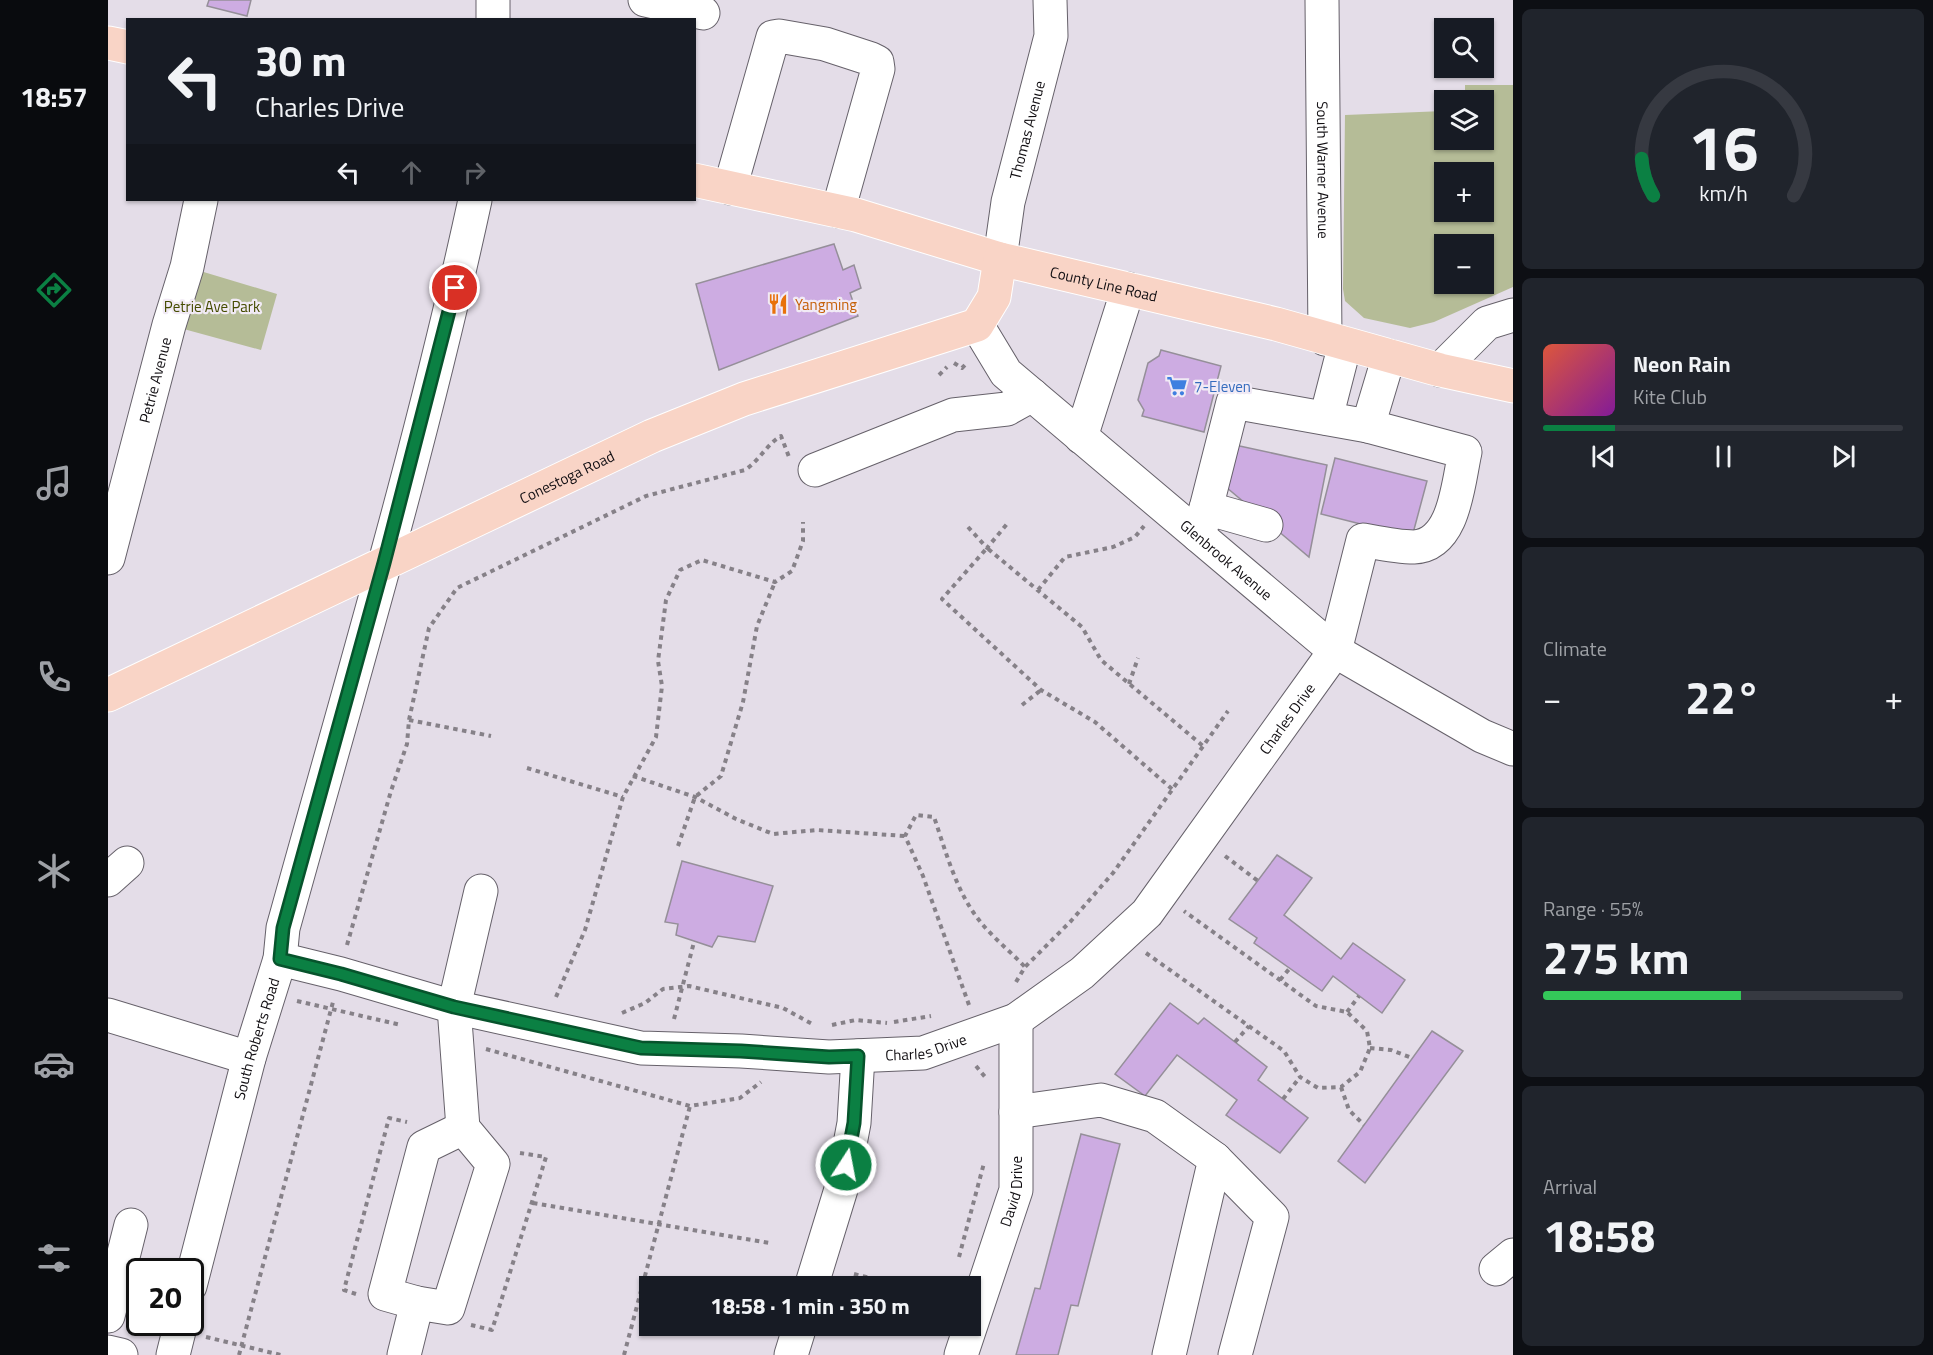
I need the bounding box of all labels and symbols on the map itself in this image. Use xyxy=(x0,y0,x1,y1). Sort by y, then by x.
street label: Thomas Avenue xyxy=(1003,78,1050,182)
street label: South Warner Avenue xyxy=(1311,101,1336,239)
street label: County Line Road xyxy=(1048,260,1160,307)
pin xyxy=(429,262,480,313)
restaurant icon: Yangming xyxy=(766,292,790,316)
place label: Yangming xyxy=(795,293,857,316)
park label: Petrie Ave Park xyxy=(164,295,260,318)
street label: Petrie Avenue xyxy=(132,335,177,425)
supermarket icon: 7-Eleven xyxy=(1165,374,1189,398)
place label: 7-Eleven xyxy=(1194,375,1251,398)
street label: Conestoga Road xyxy=(515,444,618,509)
street label: Glenbrook Avenue xyxy=(1175,514,1278,605)
street label: Charles Drive xyxy=(1253,678,1320,759)
street label: South Roberts Road xyxy=(227,975,285,1102)
street label: Charles Drive xyxy=(885,1027,970,1066)
position arrow xyxy=(814,1133,878,1197)
street label: David Drive xyxy=(993,1156,1028,1230)
speed limit sign: 20 xyxy=(126,1258,204,1336)

